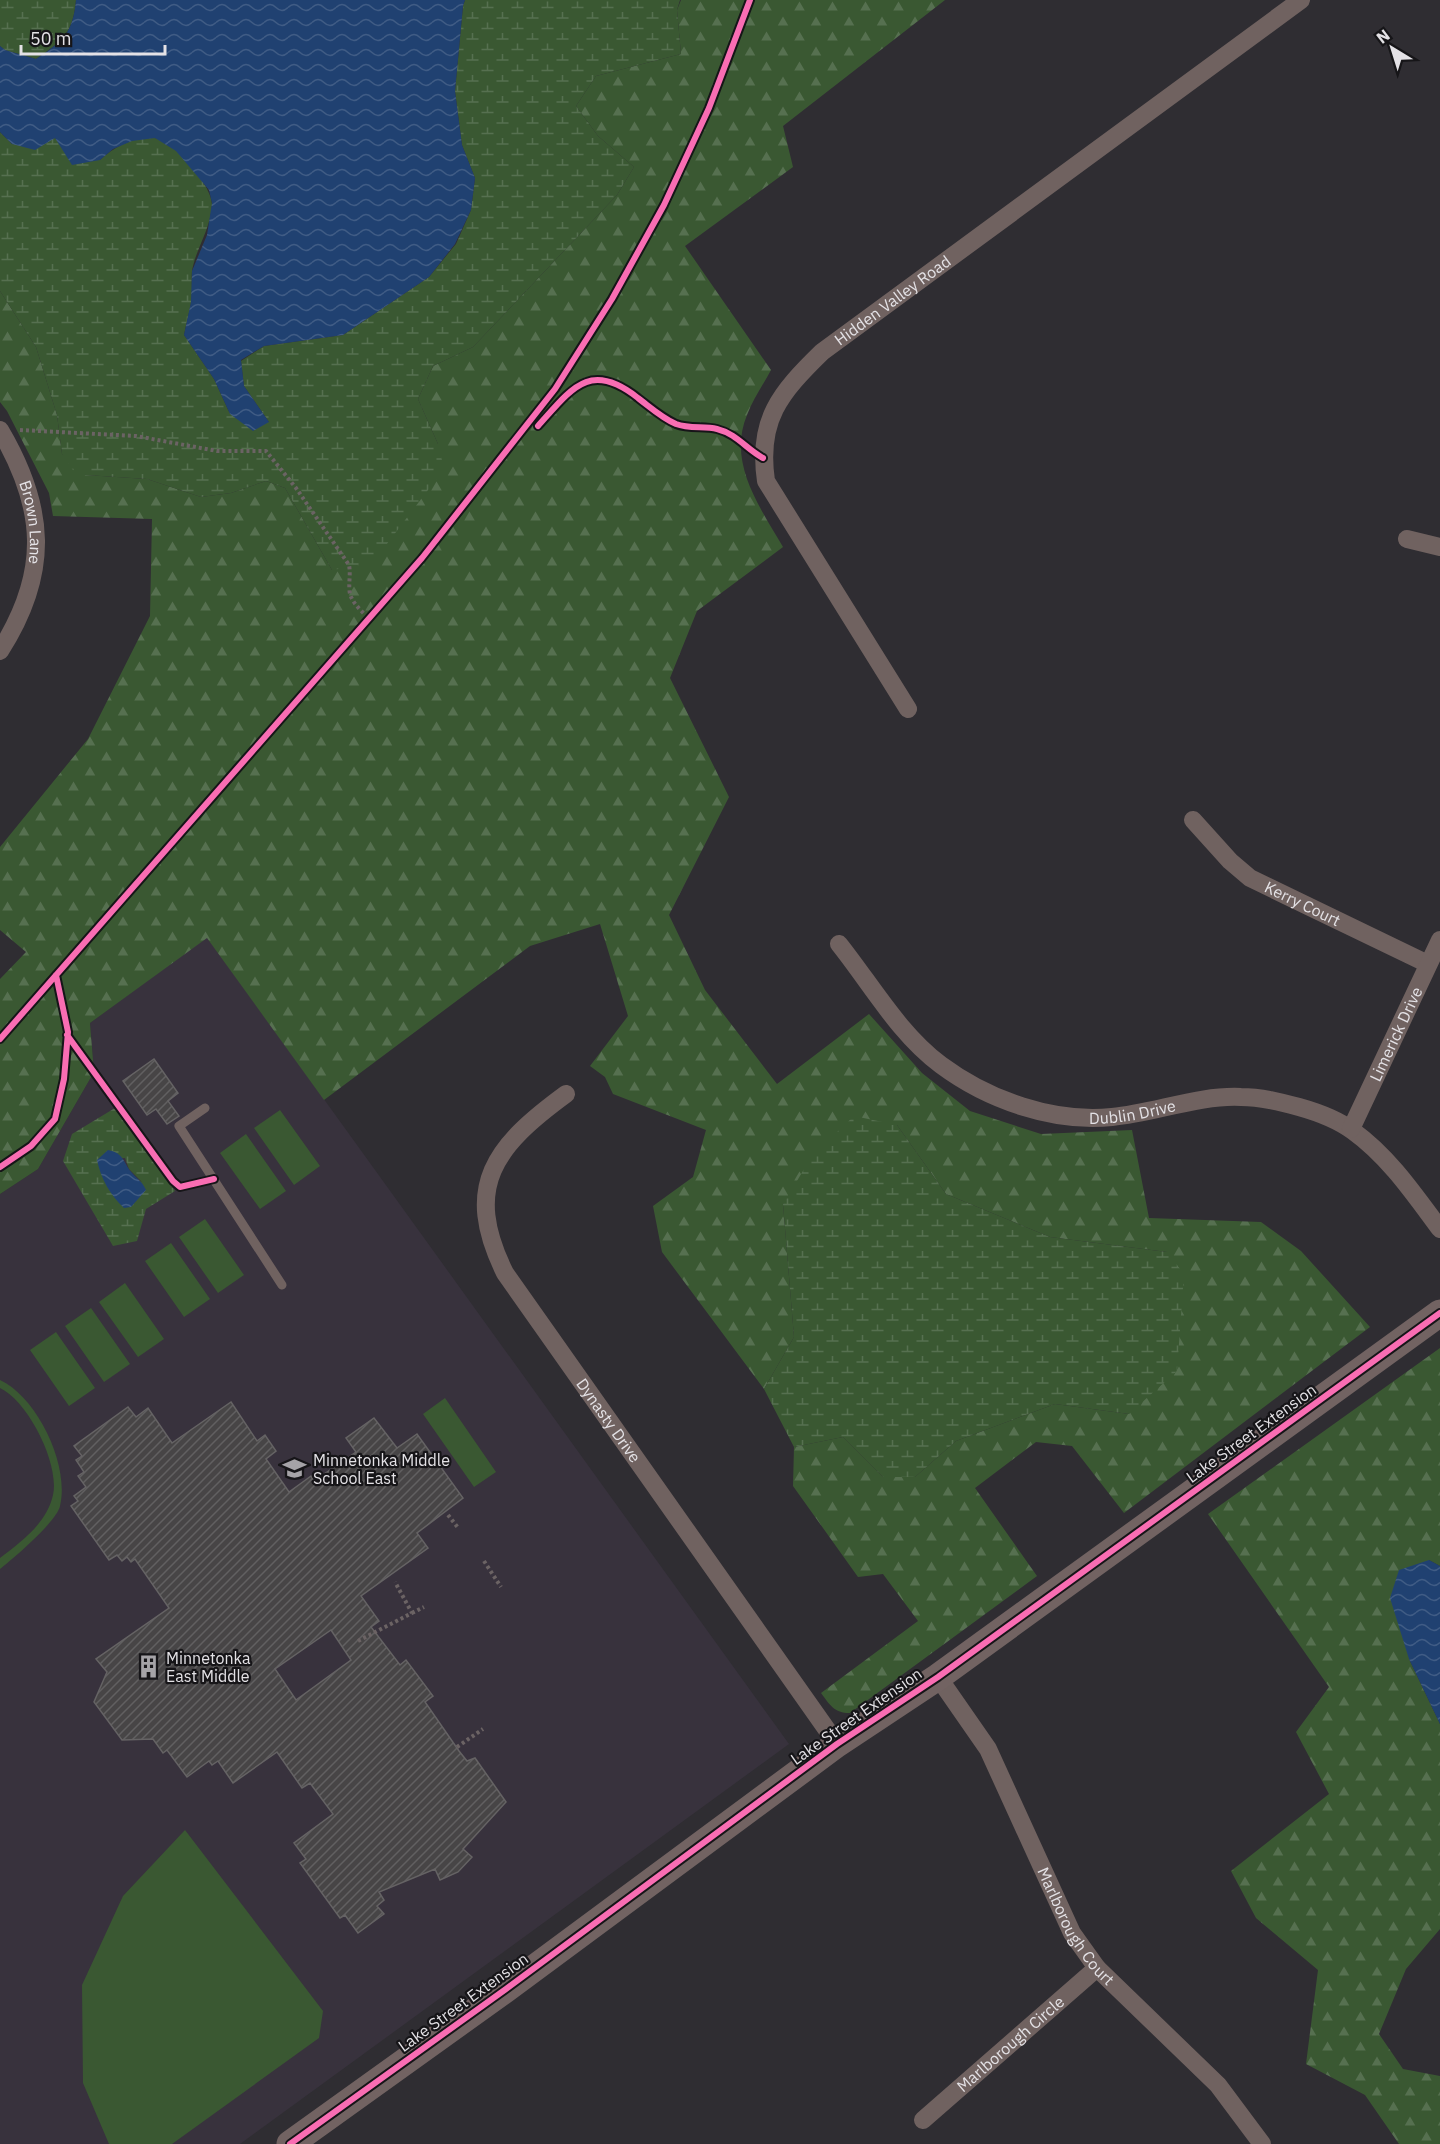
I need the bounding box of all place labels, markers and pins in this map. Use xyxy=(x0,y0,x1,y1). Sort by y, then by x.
place label: Minnetonka Middle School East xyxy=(313,1450,450,1488)
school or university icon: Minnetonka Middle School East xyxy=(282,1456,308,1482)
place label: Minnetonka East Middle xyxy=(166,1648,251,1686)
building icon: Minnetonka East Middle xyxy=(135,1654,161,1680)

